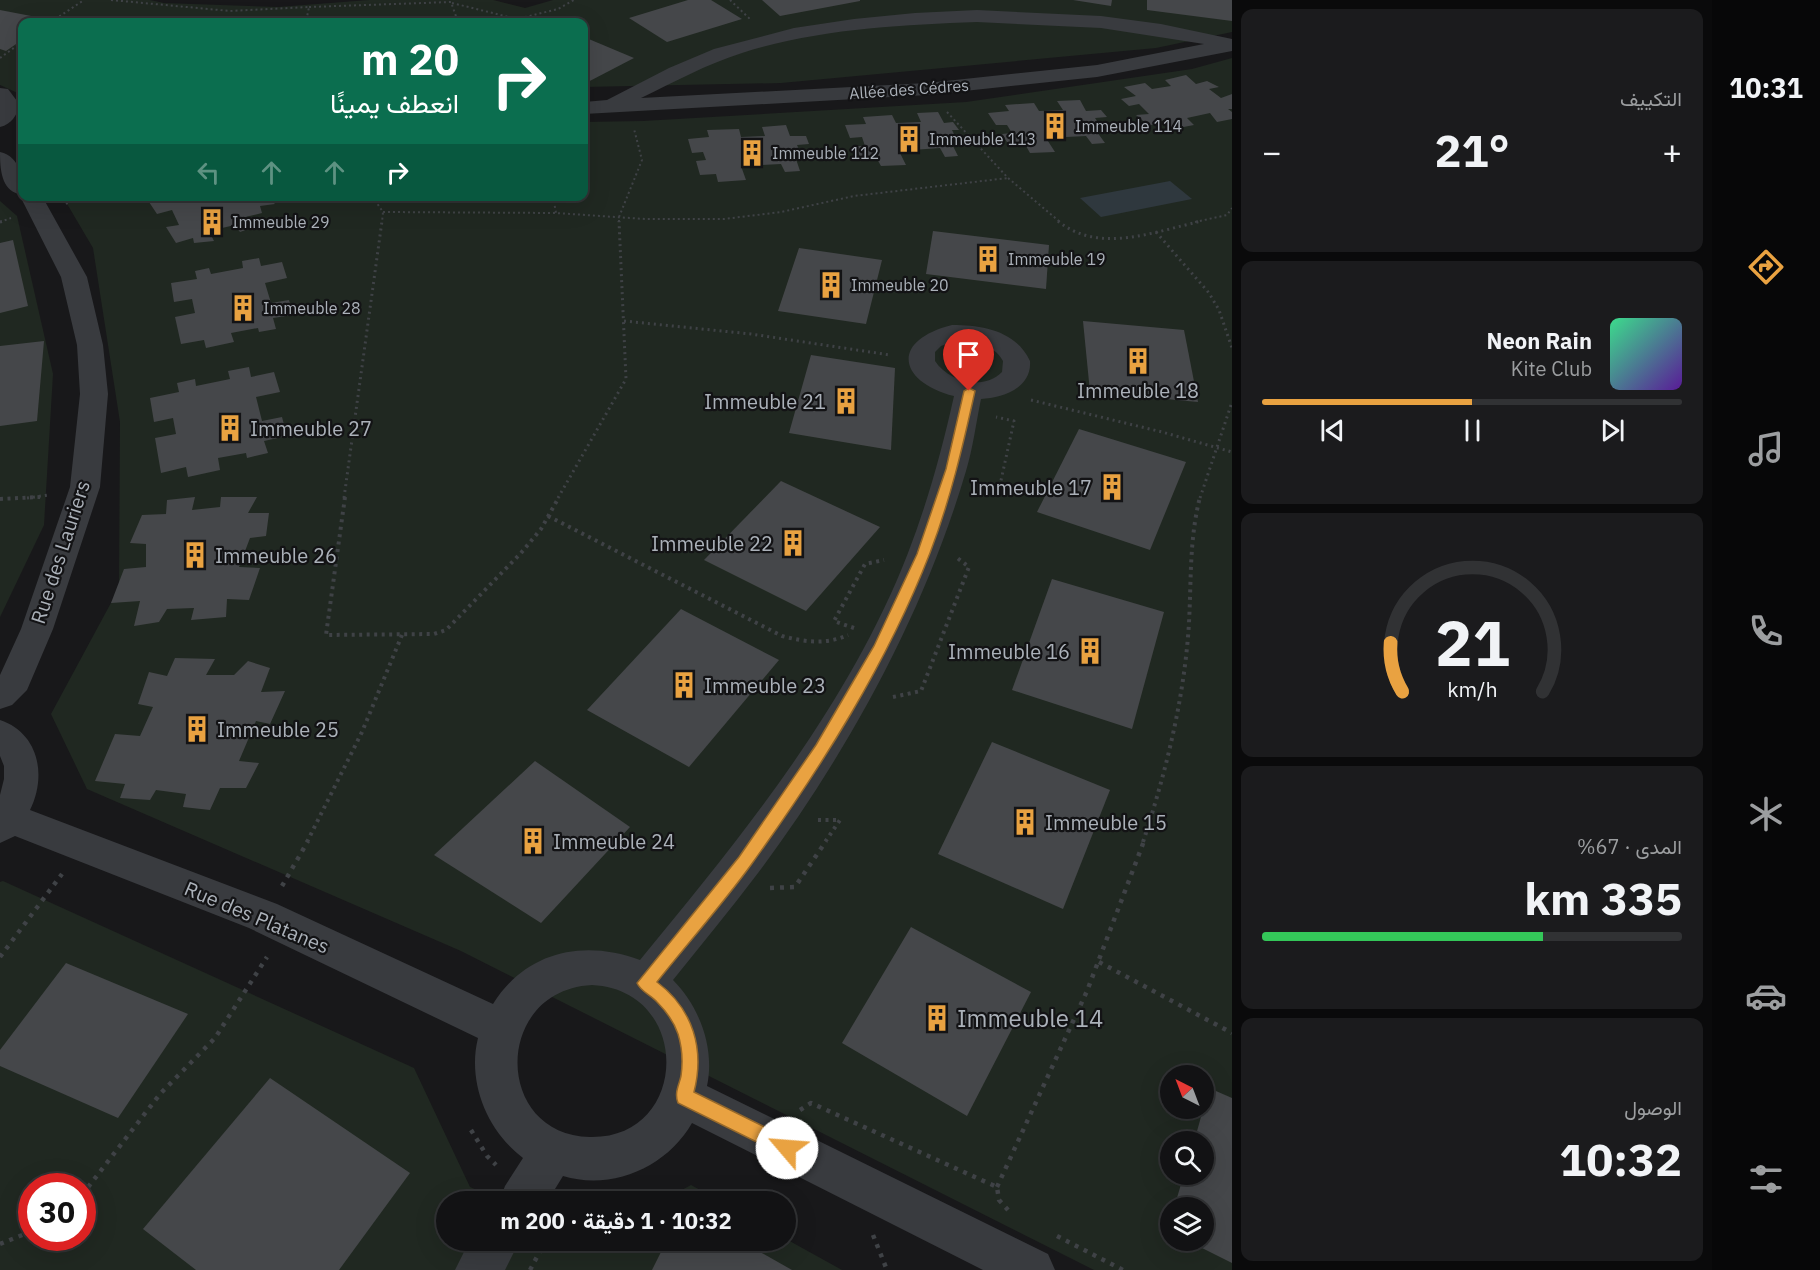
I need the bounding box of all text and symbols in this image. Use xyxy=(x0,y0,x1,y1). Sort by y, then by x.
text: 20 m xyxy=(361,32,459,87)
icon: right xyxy=(480,42,558,120)
text: 10:31 xyxy=(1729,70,1803,105)
street label: Allée des Cédres xyxy=(848,75,970,103)
text: انعطف يمينًا xyxy=(330,85,459,120)
text: التكييف xyxy=(1620,85,1682,112)
building icon: Immeuble 114 xyxy=(1040,111,1070,141)
place label: Immeuble 114 xyxy=(1075,116,1182,136)
text: 21° xyxy=(1434,121,1510,179)
building icon: Immeuble 113 xyxy=(894,124,924,154)
place label: Immeuble 113 xyxy=(929,129,1036,149)
text: − xyxy=(1262,130,1282,173)
text: + xyxy=(1662,130,1682,173)
building icon: Immeuble 112 xyxy=(737,138,767,168)
place label: Immeuble 112 xyxy=(772,143,879,163)
icon: left xyxy=(192,156,225,189)
icon: ahead xyxy=(255,156,288,189)
icon: ahead xyxy=(318,156,351,189)
icon: right xyxy=(381,156,414,189)
building icon: Immeuble 29 xyxy=(197,207,227,237)
place label: Immeuble 29 xyxy=(232,212,330,232)
building icon: Immeuble 19 xyxy=(973,244,1003,274)
icon: directions xyxy=(1745,246,1787,288)
place label: Immeuble 19 xyxy=(1008,249,1106,269)
building icon: Immeuble 20 xyxy=(816,270,846,300)
place label: Immeuble 20 xyxy=(851,275,949,295)
building icon: Immeuble 28 xyxy=(228,293,258,323)
place label: Immeuble 28 xyxy=(263,298,361,318)
text: Neon Rain xyxy=(1486,326,1592,355)
pin xyxy=(943,329,994,391)
icon: arrive xyxy=(952,338,985,371)
building icon: Immeuble 18 xyxy=(1123,346,1153,376)
text: Kite Club xyxy=(1511,355,1592,382)
place label: Immeuble 18 xyxy=(1077,377,1199,404)
building icon: Immeuble 21 xyxy=(831,386,861,416)
place label: Immeuble 21 xyxy=(704,388,826,415)
building icon: Immeuble 27 xyxy=(215,413,245,443)
icon: previous xyxy=(1316,414,1349,447)
icon: pause xyxy=(1456,414,1489,447)
icon: next xyxy=(1596,414,1629,447)
place label: Immeuble 27 xyxy=(250,415,372,442)
icon: music xyxy=(1745,428,1787,470)
building icon: Immeuble 17 xyxy=(1097,472,1127,502)
place label: Immeuble 17 xyxy=(970,474,1092,501)
street label: Rue des Lauriers xyxy=(24,477,96,627)
building icon: Immeuble 22 xyxy=(778,528,808,558)
place label: Immeuble 22 xyxy=(651,530,773,557)
building icon: Immeuble 26 xyxy=(180,540,210,570)
place label: Immeuble 26 xyxy=(215,542,337,569)
text: 21 xyxy=(1435,602,1509,683)
icon: phone xyxy=(1745,610,1787,652)
building icon: Immeuble 16 xyxy=(1075,636,1105,666)
place label: Immeuble 16 xyxy=(948,638,1070,665)
building icon: Immeuble 23 xyxy=(669,670,699,700)
place label: Immeuble 23 xyxy=(704,672,826,699)
text: km/h xyxy=(1447,675,1497,703)
building icon: Immeuble 25 xyxy=(182,714,212,744)
place label: Immeuble 25 xyxy=(217,716,339,743)
icon: climate xyxy=(1745,793,1787,835)
building icon: Immeuble 15 xyxy=(1010,807,1040,837)
place label: Immeuble 15 xyxy=(1045,809,1167,836)
building icon: Immeuble 24 xyxy=(518,826,548,856)
place label: Immeuble 24 xyxy=(553,828,675,855)
text: المدى · 67% xyxy=(1577,833,1682,860)
text: 335 km xyxy=(1524,869,1682,927)
street label: Rue des Platanes xyxy=(180,874,334,960)
icon: car xyxy=(1745,975,1787,1017)
place label: Immeuble 14 xyxy=(957,1002,1103,1034)
building icon: Immeuble 14 xyxy=(922,1003,952,1033)
north arrow xyxy=(1160,1065,1214,1119)
map controls xyxy=(1160,1065,1214,1251)
text: الوصول xyxy=(1624,1094,1682,1121)
position arrow xyxy=(755,1116,819,1180)
text: 10:32 xyxy=(1559,1130,1682,1188)
button: search xyxy=(1160,1131,1214,1185)
icon: filters xyxy=(1745,1158,1787,1200)
speed limit sign: 30 xyxy=(18,1173,96,1251)
button: layers xyxy=(1160,1197,1214,1251)
text: 10:32 · 1 دقيقة · 200 m xyxy=(500,1206,732,1235)

